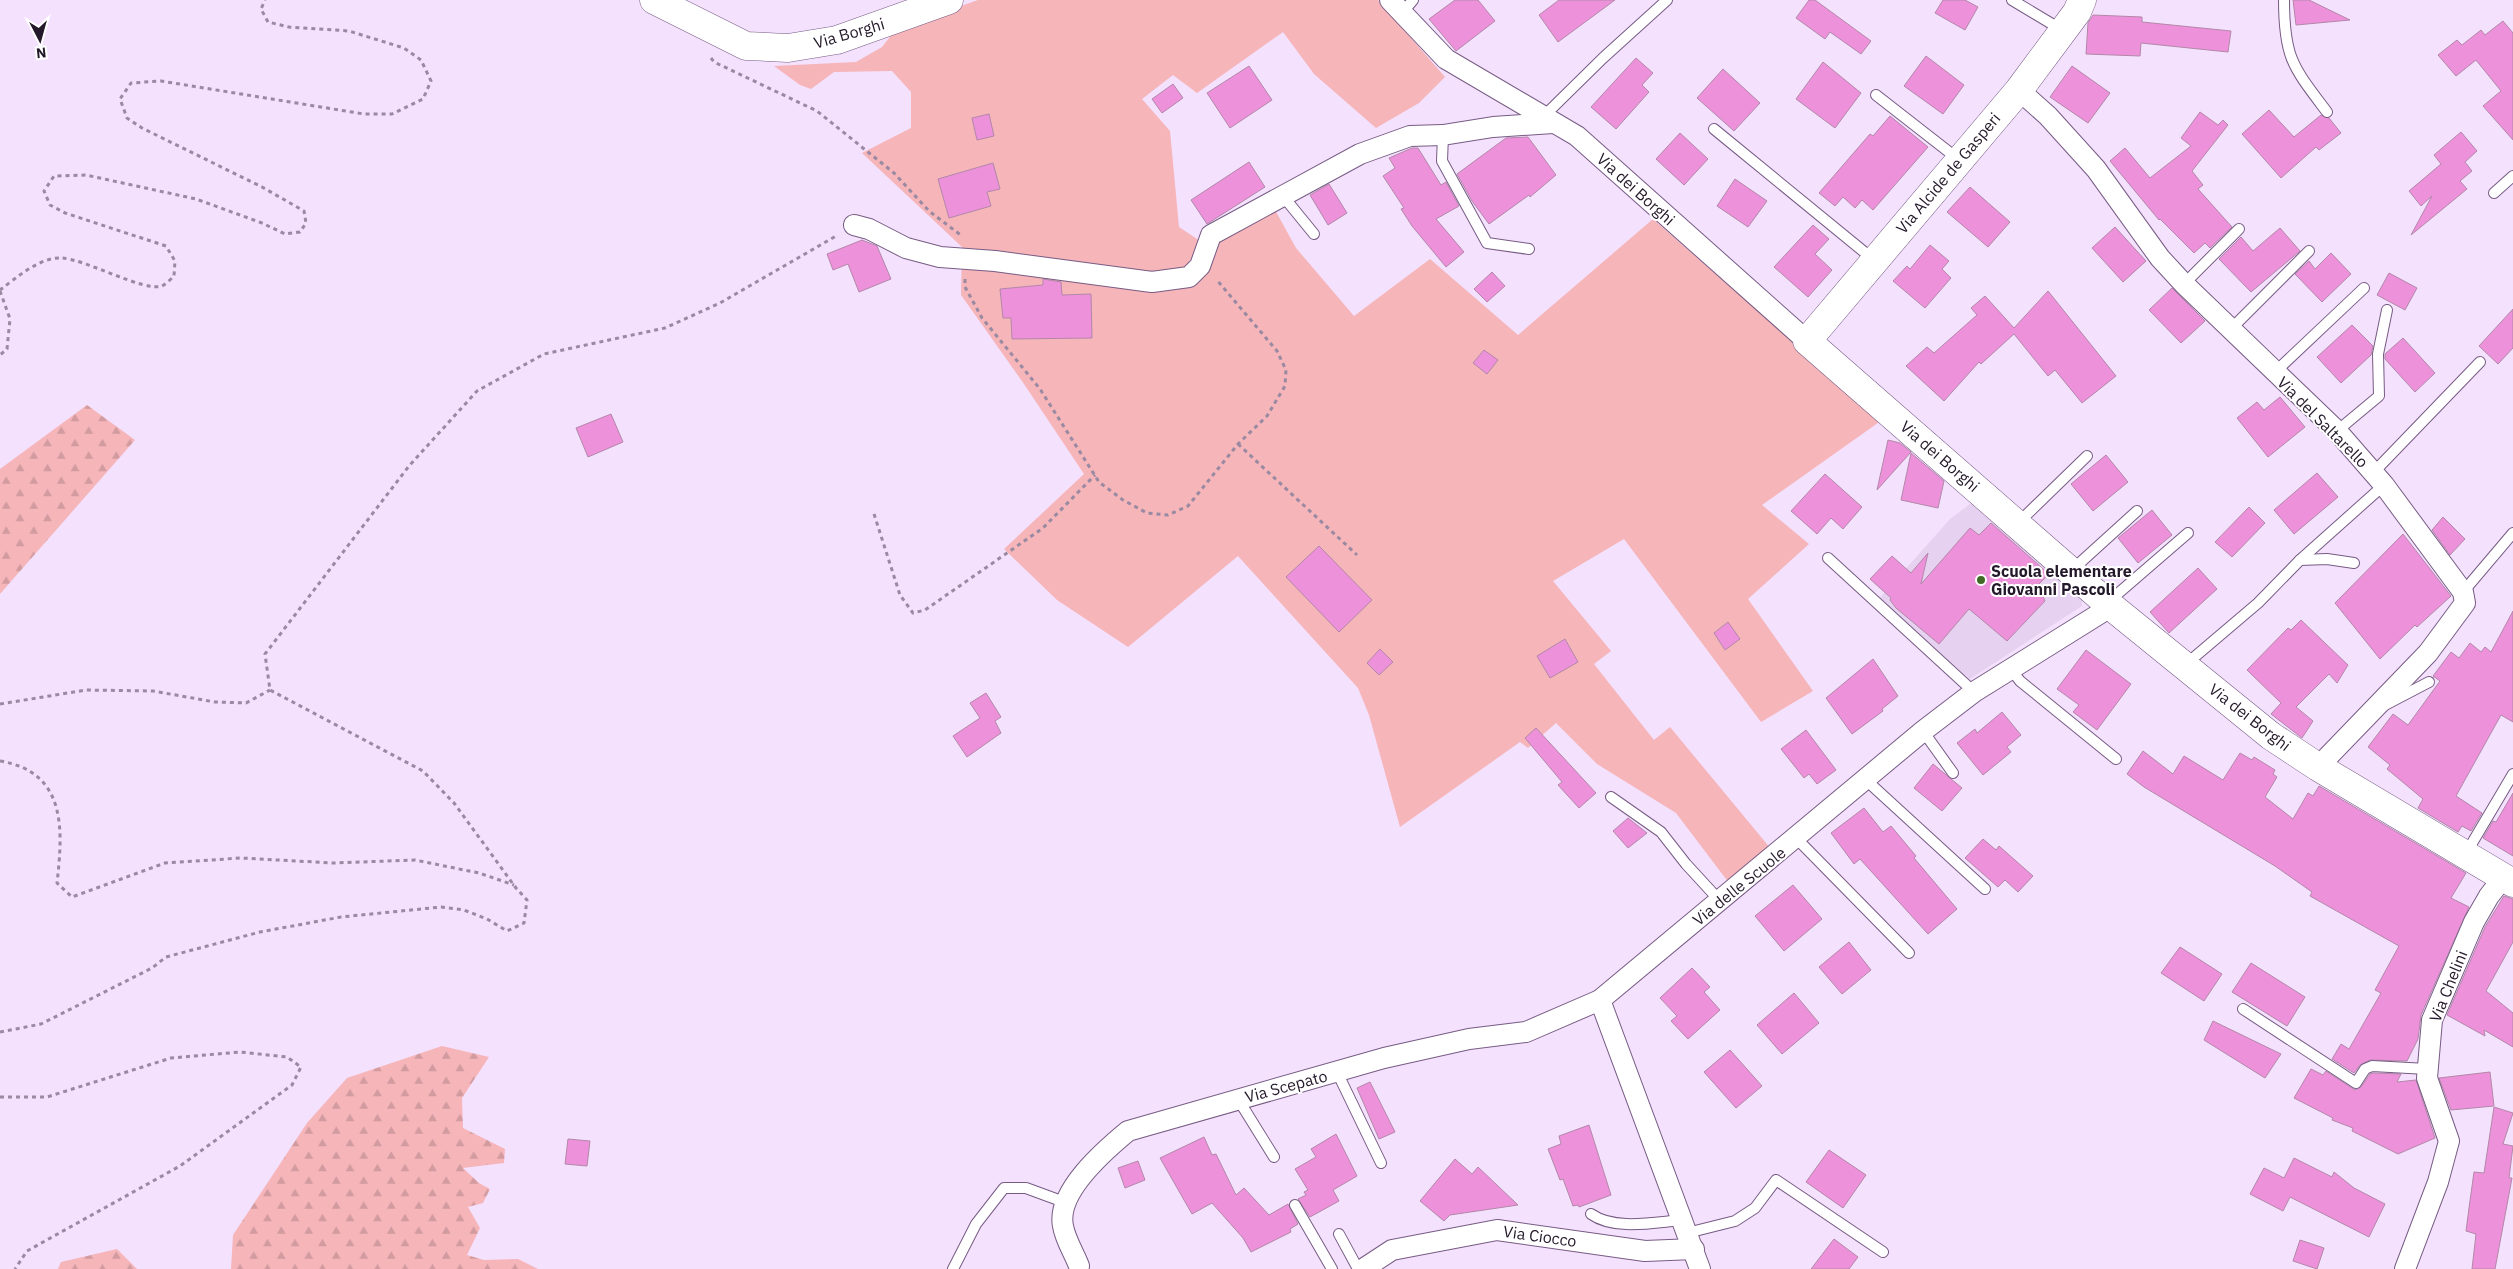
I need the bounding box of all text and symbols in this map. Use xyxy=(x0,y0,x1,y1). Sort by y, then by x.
street label: Via Borghi xyxy=(811,13,887,53)
north arrow xyxy=(15,15,65,65)
text: N xyxy=(35,43,47,62)
street label: Via Alcide de Gasperi xyxy=(1892,108,2004,238)
street label: Via dei Borghi xyxy=(1593,149,1679,229)
street label: Via del Saltarello xyxy=(2273,372,2373,472)
street label: Via dei Borghi xyxy=(1896,416,1984,496)
place label: Scuola elementare Giovanni Pascoli xyxy=(1991,561,2132,599)
marker: Scuola elementare Giovanni Pascoli xyxy=(1975,574,1987,586)
street label: Via dei Borghi xyxy=(2205,679,2295,755)
street label: Via delle Scuole xyxy=(1688,842,1790,930)
street label: Via Chelini xyxy=(2425,947,2471,1025)
street label: Via Scepato xyxy=(1243,1065,1329,1107)
street label: Via Ciocco xyxy=(1502,1221,1578,1251)

